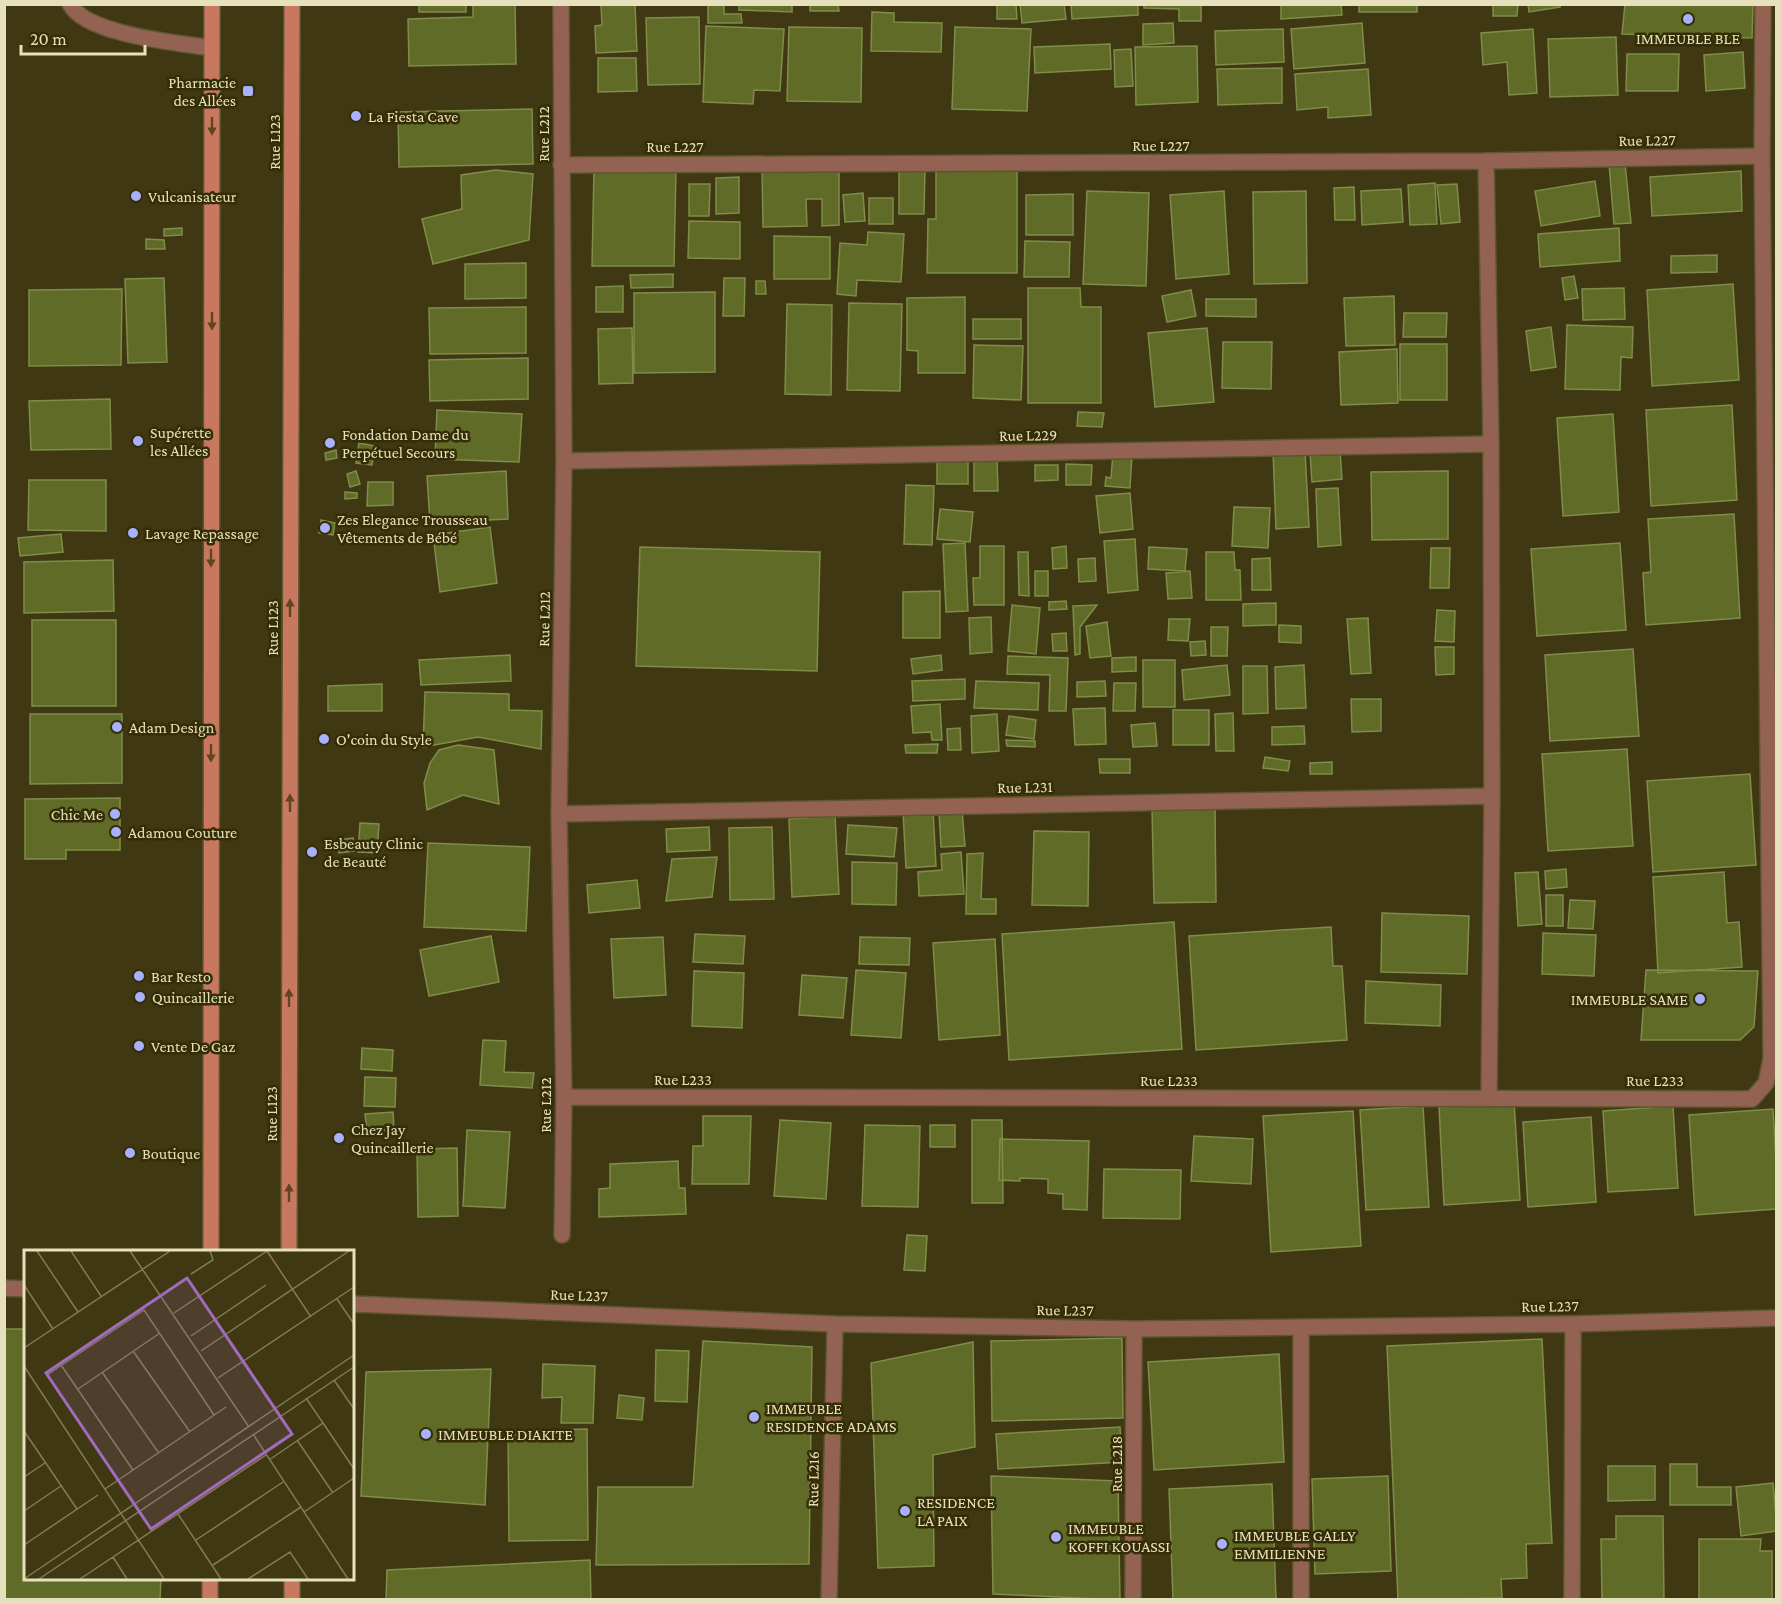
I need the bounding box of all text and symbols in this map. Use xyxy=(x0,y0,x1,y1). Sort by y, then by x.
marker: IMMEUBLE BLE xyxy=(1681,12,1695,26)
scale bar xyxy=(21,18,146,56)
text: 20 m xyxy=(30,29,67,49)
place label: IMMEUBLE BLE xyxy=(1636,30,1740,47)
place label: Pharmacie des Allées xyxy=(168,74,236,109)
marker: Pharmacie des Allées xyxy=(241,84,255,98)
street label: Rue L212 xyxy=(535,106,552,162)
place label: La Fiesta Cave xyxy=(368,108,458,125)
marker: La Fiesta Cave xyxy=(349,109,363,123)
street label: Rue L123 xyxy=(266,114,283,170)
one-way arrow xyxy=(207,116,217,135)
street label: Rue L227 xyxy=(1618,131,1676,149)
street label: Rue L227 xyxy=(1132,137,1190,154)
street label: Rue L227 xyxy=(646,138,704,155)
place label: Vulcanisateur xyxy=(148,188,237,205)
marker: Vulcanisateur xyxy=(129,189,143,203)
one-way arrow xyxy=(207,311,217,330)
place label: Supérette les Allées xyxy=(150,424,211,459)
place label: Fondation Dame du Perpétuel Secours xyxy=(342,426,469,462)
street label: Rue L229 xyxy=(999,426,1057,444)
marker: Supérette les Allées xyxy=(131,434,145,448)
marker: Fondation Dame du Perpétuel Secours xyxy=(323,436,337,450)
place label: Zes Elegance Trousseau Vêtements de Bébé xyxy=(337,511,488,546)
marker: Zes Elegance Trousseau Vêtements de Bébé xyxy=(318,521,332,535)
place label: Lavage Repassage xyxy=(145,525,259,543)
marker: Lavage Repassage xyxy=(126,526,140,540)
one-way arrow xyxy=(206,548,216,567)
street label: Rue L212 xyxy=(535,591,553,647)
one-way arrow xyxy=(285,599,295,618)
street label: Rue L123 xyxy=(264,600,281,656)
place label: Adam Design xyxy=(129,719,215,737)
marker: Adam Design xyxy=(110,720,124,734)
place label: O'coin du Style xyxy=(336,731,432,749)
marker: O'coin du Style xyxy=(317,732,331,746)
one-way arrow xyxy=(206,743,216,762)
street label: Rue L231 xyxy=(997,778,1053,796)
one-way arrow xyxy=(285,794,295,813)
place label: Chic Me xyxy=(51,806,103,823)
marker: Chic Me xyxy=(108,807,122,821)
place label: Adamou Couture xyxy=(128,824,237,841)
marker: Adamou Couture xyxy=(109,825,123,839)
place label: Esbeauty Clinic de Beauté xyxy=(324,835,423,870)
marker: Esbeauty Clinic de Beauté xyxy=(305,845,319,859)
place label: Bar Resto xyxy=(151,968,211,985)
marker: Bar Resto xyxy=(132,969,146,983)
place label: Quincaillerie xyxy=(152,989,235,1006)
one-way arrow xyxy=(284,989,294,1008)
marker: Quincaillerie xyxy=(133,990,147,1004)
place label: IMMEUBLE SAME xyxy=(1571,991,1688,1008)
marker: IMMEUBLE SAME xyxy=(1693,992,1707,1006)
place label: Vente De Gaz xyxy=(151,1038,236,1055)
marker: Vente De Gaz xyxy=(132,1039,146,1053)
street label: Rue L233 xyxy=(654,1071,712,1088)
street label: Rue L233 xyxy=(1140,1072,1198,1089)
street label: Rue L233 xyxy=(1626,1072,1684,1089)
street label: Rue L212 xyxy=(537,1077,554,1133)
street label: Rue L123 xyxy=(263,1086,280,1142)
place label: Chez Jay Quincaillerie xyxy=(351,1121,434,1156)
marker: Chez Jay Quincaillerie xyxy=(332,1131,346,1145)
place label: Boutique xyxy=(142,1145,200,1163)
marker: Boutique xyxy=(123,1146,137,1160)
one-way arrow xyxy=(284,1184,294,1203)
inset map xyxy=(24,1250,354,1580)
street label: Rue L237 xyxy=(550,1286,609,1305)
street label: Rue L237 xyxy=(1521,1297,1580,1315)
street label: Rue L237 xyxy=(1036,1301,1095,1319)
place label: IMMEUBLE RESIDENCE ADAMS xyxy=(766,1400,896,1435)
marker: IMMEUBLE RESIDENCE ADAMS xyxy=(747,1410,761,1424)
place label: IMMEUBLE DIAKITE xyxy=(438,1426,573,1443)
marker: IMMEUBLE DIAKITE xyxy=(419,1427,433,1441)
street label: Rue L218 xyxy=(1108,1436,1125,1492)
street label: Rue L216 xyxy=(804,1451,822,1507)
place label: RESIDENCE LA PAIX xyxy=(917,1494,995,1529)
marker: RESIDENCE LA PAIX xyxy=(898,1504,912,1518)
place label: IMMEUBLE KOFFI KOUASSI xyxy=(1068,1520,1170,1555)
place label: IMMEUBLE GALLY EMMILIENNE xyxy=(1234,1527,1356,1562)
marker: IMMEUBLE KOFFI KOUASSI xyxy=(1049,1530,1063,1544)
marker: IMMEUBLE GALLY EMMILIENNE xyxy=(1215,1537,1229,1551)

